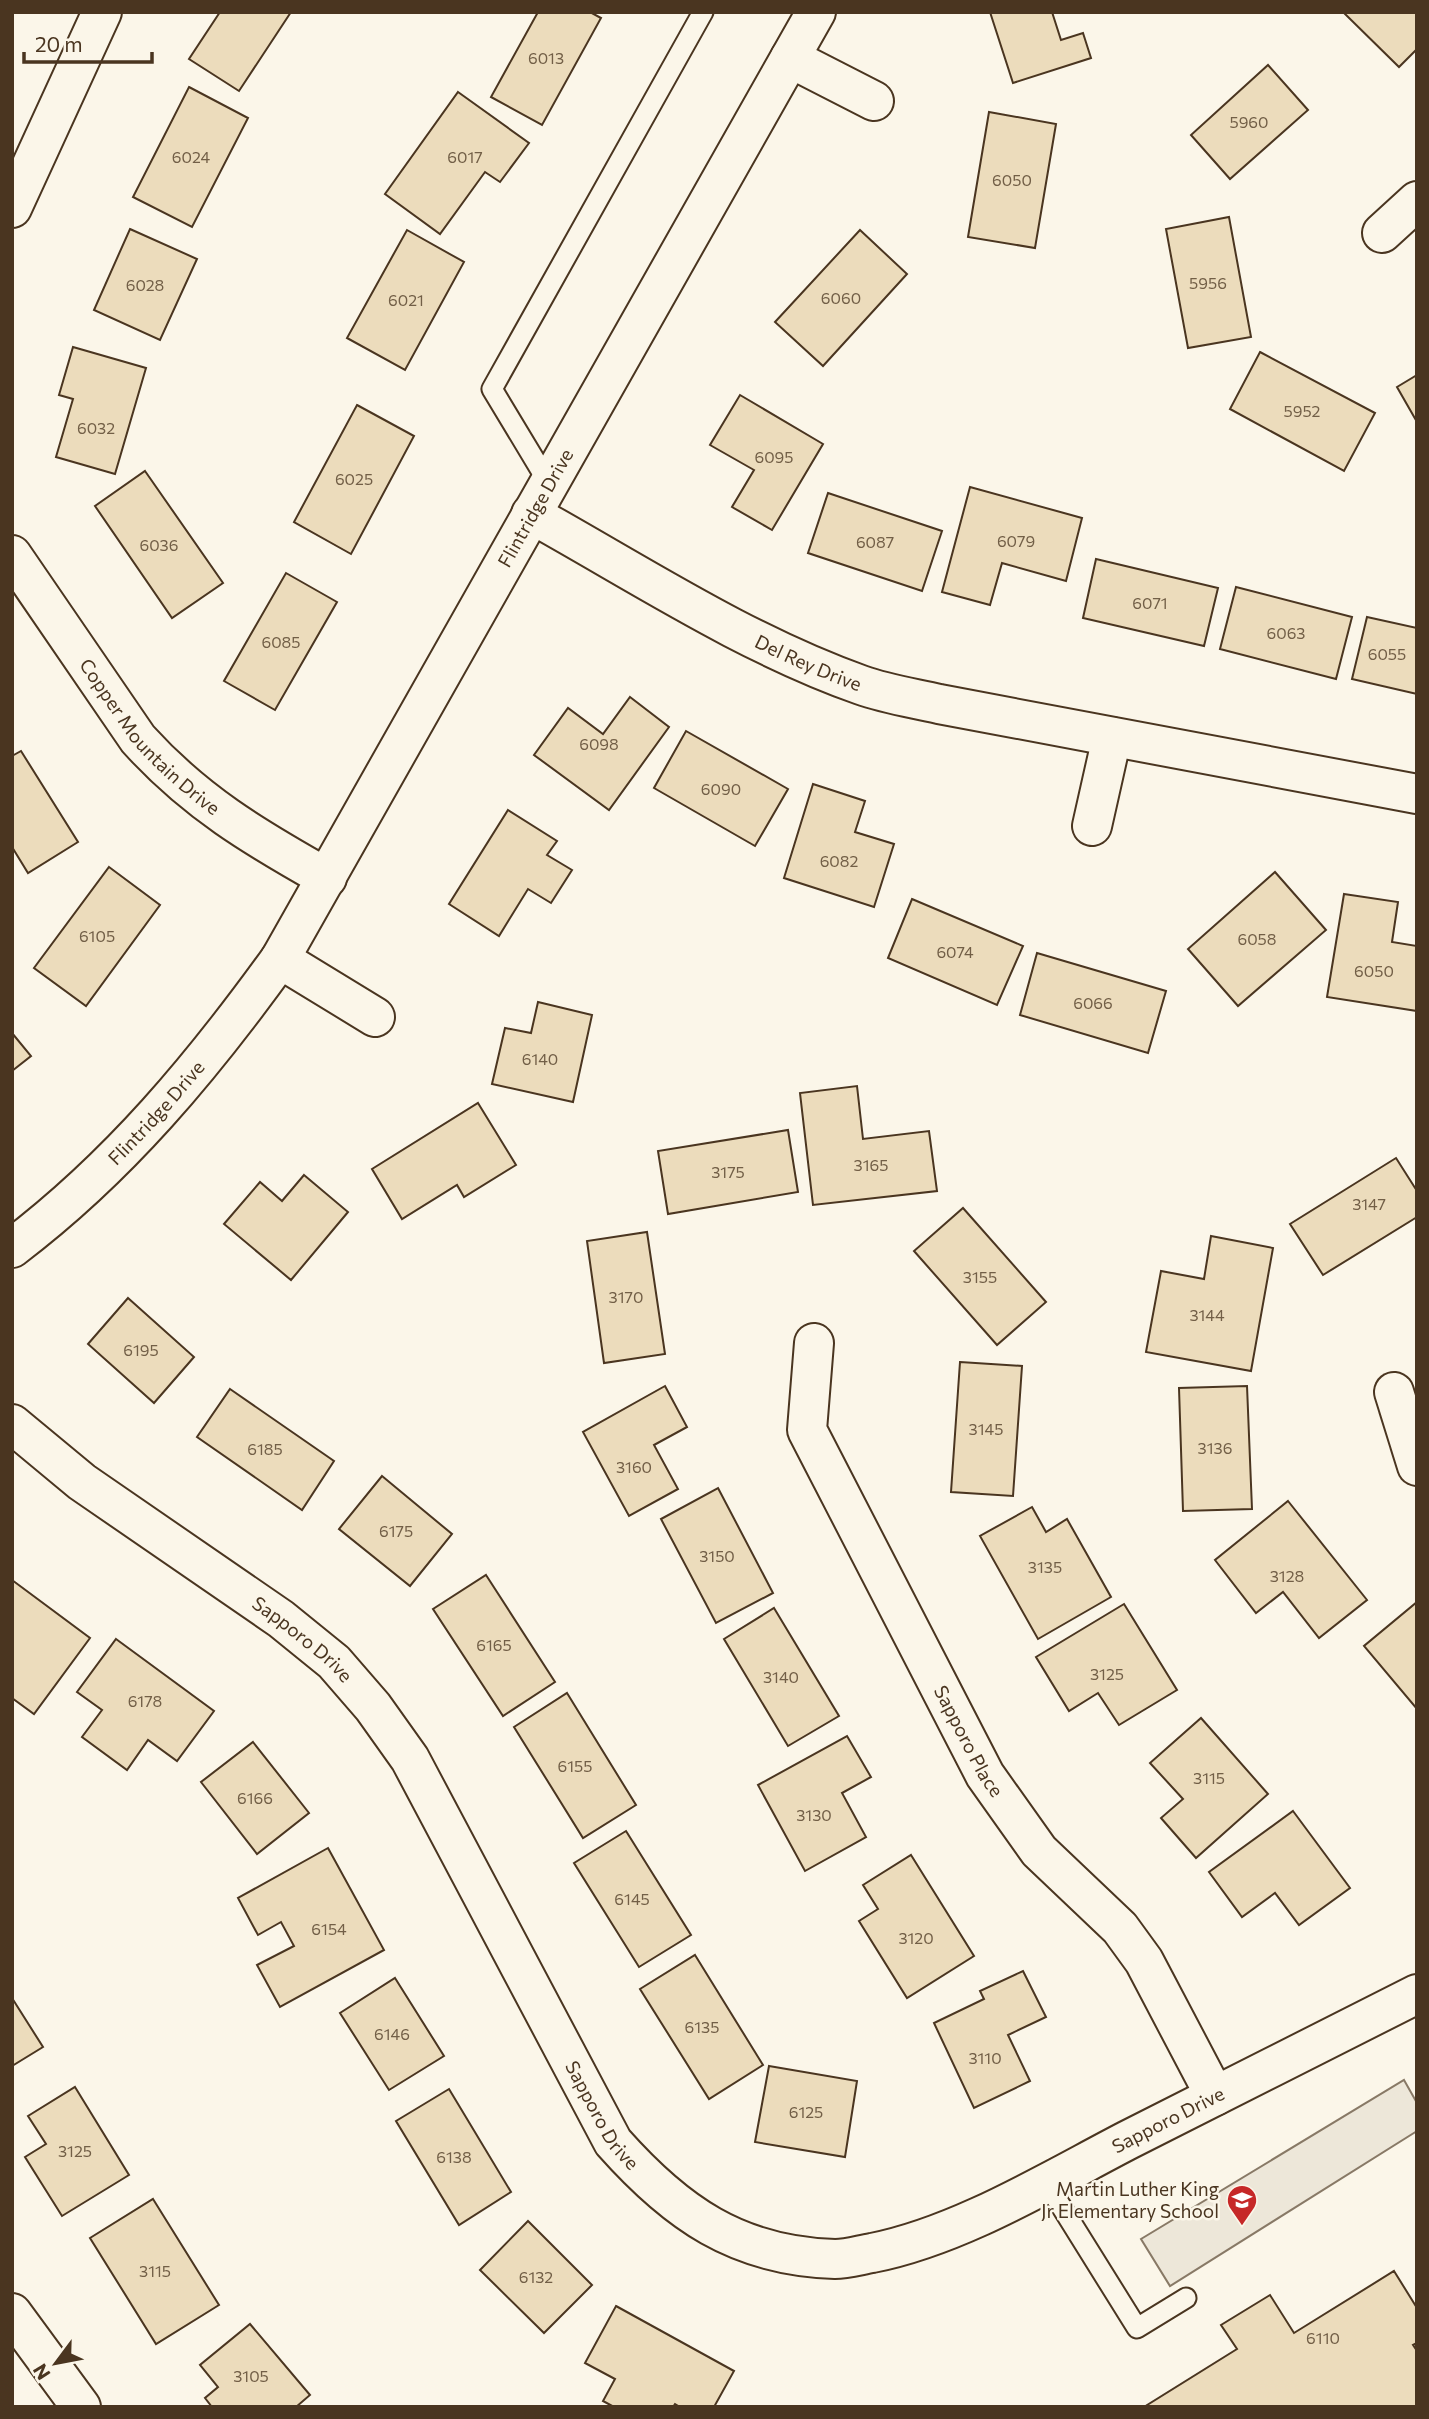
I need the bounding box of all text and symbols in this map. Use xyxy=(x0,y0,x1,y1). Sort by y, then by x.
scale bar xyxy=(24,21,152,65)
text: 20 m xyxy=(35,31,83,56)
house number: 6013 xyxy=(528,48,564,67)
house number: 5960 xyxy=(1229,112,1269,131)
house number: 6024 xyxy=(172,147,211,166)
house number: 6017 xyxy=(447,147,483,166)
house number: 6050 xyxy=(992,170,1032,189)
house number: 5956 xyxy=(1189,273,1227,292)
house number: 6028 xyxy=(126,275,164,294)
house number: 6060 xyxy=(821,288,861,307)
house number: 6021 xyxy=(388,290,424,309)
house number: 5952 xyxy=(1284,401,1321,420)
house number: 6032 xyxy=(77,418,115,437)
street label: Flintridge Drive xyxy=(492,444,578,571)
house number: 6095 xyxy=(754,447,794,466)
house number: 6025 xyxy=(335,469,373,488)
house number: 6079 xyxy=(997,531,1035,550)
house number: 6087 xyxy=(856,532,894,551)
house number: 6036 xyxy=(140,535,178,554)
house number: 6071 xyxy=(1132,593,1168,612)
house number: 6063 xyxy=(1267,623,1305,642)
street label: Del Rey Drive xyxy=(751,629,865,695)
house number: 6085 xyxy=(261,632,301,651)
house number: 6055 xyxy=(1368,644,1406,663)
street label: Copper Mountain Drive xyxy=(75,654,225,819)
house number: 6098 xyxy=(579,734,619,753)
house number: 6090 xyxy=(701,779,741,798)
house number: 6082 xyxy=(820,851,858,870)
house number: 6105 xyxy=(79,926,115,945)
house number: 6058 xyxy=(1237,929,1277,948)
house number: 6074 xyxy=(936,942,974,961)
house number: 6050 xyxy=(1354,961,1394,980)
house number: 6066 xyxy=(1073,993,1113,1012)
house number: 6140 xyxy=(522,1049,558,1068)
street label: Flintridge Drive xyxy=(103,1056,209,1169)
house number: 3165 xyxy=(854,1155,888,1174)
house number: 3175 xyxy=(711,1162,745,1181)
house number: 3147 xyxy=(1352,1194,1386,1213)
house number: 3155 xyxy=(963,1267,997,1286)
house number: 3170 xyxy=(609,1287,643,1306)
house number: 3144 xyxy=(1189,1305,1225,1324)
house number: 6195 xyxy=(123,1340,159,1359)
house number: 3145 xyxy=(969,1419,1003,1438)
house number: 3136 xyxy=(1198,1438,1232,1457)
house number: 6185 xyxy=(247,1439,283,1458)
house number: 3160 xyxy=(616,1457,652,1476)
house number: 6175 xyxy=(379,1521,413,1540)
house number: 3150 xyxy=(699,1546,735,1565)
house number: 3135 xyxy=(1028,1557,1062,1576)
house number: 3128 xyxy=(1270,1566,1304,1585)
street label: Sapporo Drive xyxy=(248,1591,358,1686)
house number: 6165 xyxy=(476,1635,512,1654)
house number: 3125 xyxy=(1090,1664,1124,1683)
house number: 3140 xyxy=(763,1667,799,1686)
street label: Sapporo Place xyxy=(930,1681,1009,1801)
house number: 6178 xyxy=(128,1691,162,1710)
house number: 6155 xyxy=(558,1756,592,1775)
house number: 3115 xyxy=(1193,1768,1225,1787)
house number: 6166 xyxy=(237,1788,273,1807)
house number: 3130 xyxy=(796,1805,832,1824)
house number: 6145 xyxy=(614,1889,650,1908)
house number: 6154 xyxy=(311,1919,347,1938)
house number: 3120 xyxy=(898,1928,934,1947)
house number: 6135 xyxy=(685,2017,719,2036)
house number: 6146 xyxy=(374,2024,410,2043)
house number: 3110 xyxy=(968,2048,1002,2067)
street label: Sapporo Drive xyxy=(561,2057,644,2174)
street label: Sapporo Drive xyxy=(1108,2081,1228,2157)
house number: 6125 xyxy=(789,2102,823,2121)
house number: 3125 xyxy=(58,2141,92,2160)
house number: 6138 xyxy=(436,2147,472,2166)
place label: Martin Luther King Jr Elementary School xyxy=(1041,2177,1219,2222)
school or university icon: Martin Luther King Jr Elementary School xyxy=(1225,2183,1259,2227)
house number: 3115 xyxy=(139,2261,171,2280)
house number: 6132 xyxy=(519,2267,553,2286)
north arrow xyxy=(21,2328,91,2398)
house number: 6110 xyxy=(1306,2328,1340,2347)
text: N xyxy=(28,2360,55,2384)
house number: 3105 xyxy=(233,2366,269,2385)

